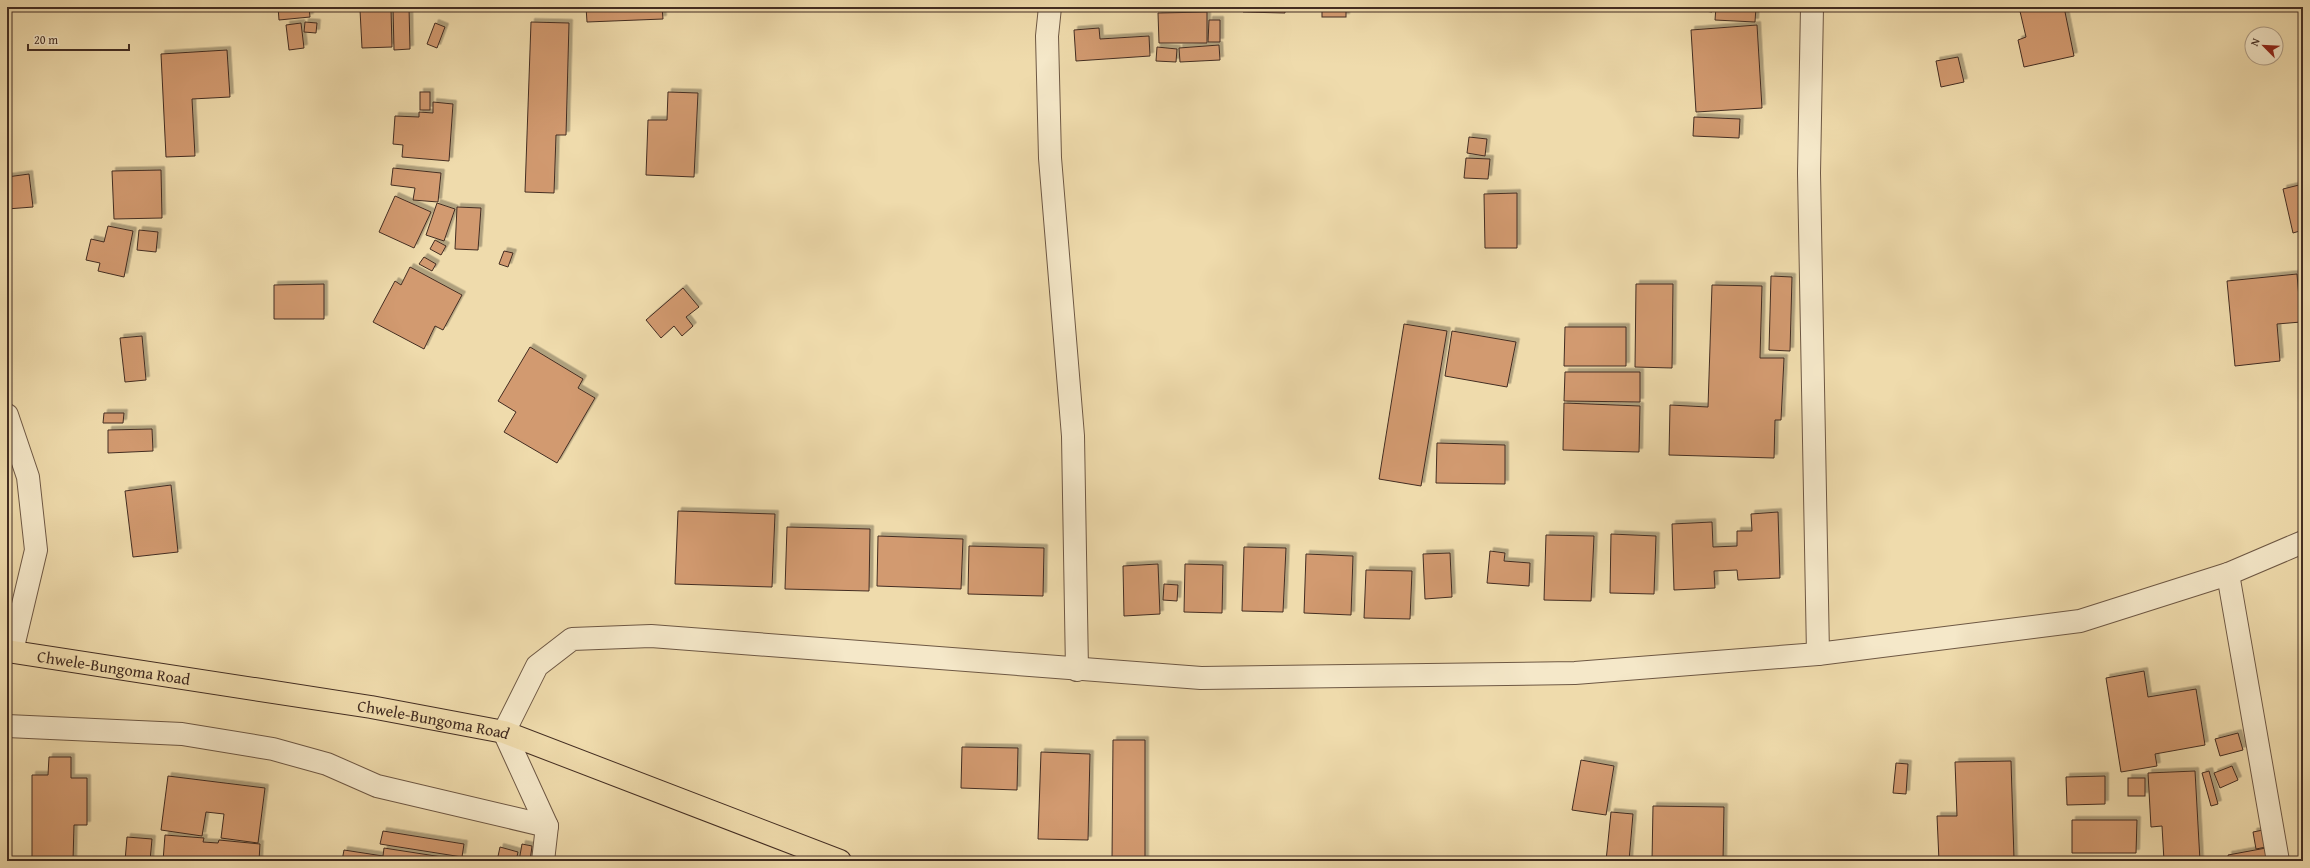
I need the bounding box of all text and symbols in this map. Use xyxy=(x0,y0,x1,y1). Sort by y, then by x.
scale bar xyxy=(28,26,129,52)
north arrow xyxy=(2244,26,2284,66)
text: 20 m xyxy=(34,31,58,48)
text: N xyxy=(2246,35,2264,49)
street label: Chwele-Bungoma Road xyxy=(36,644,192,691)
street label: Chwele-Bungoma Road xyxy=(356,693,514,745)

